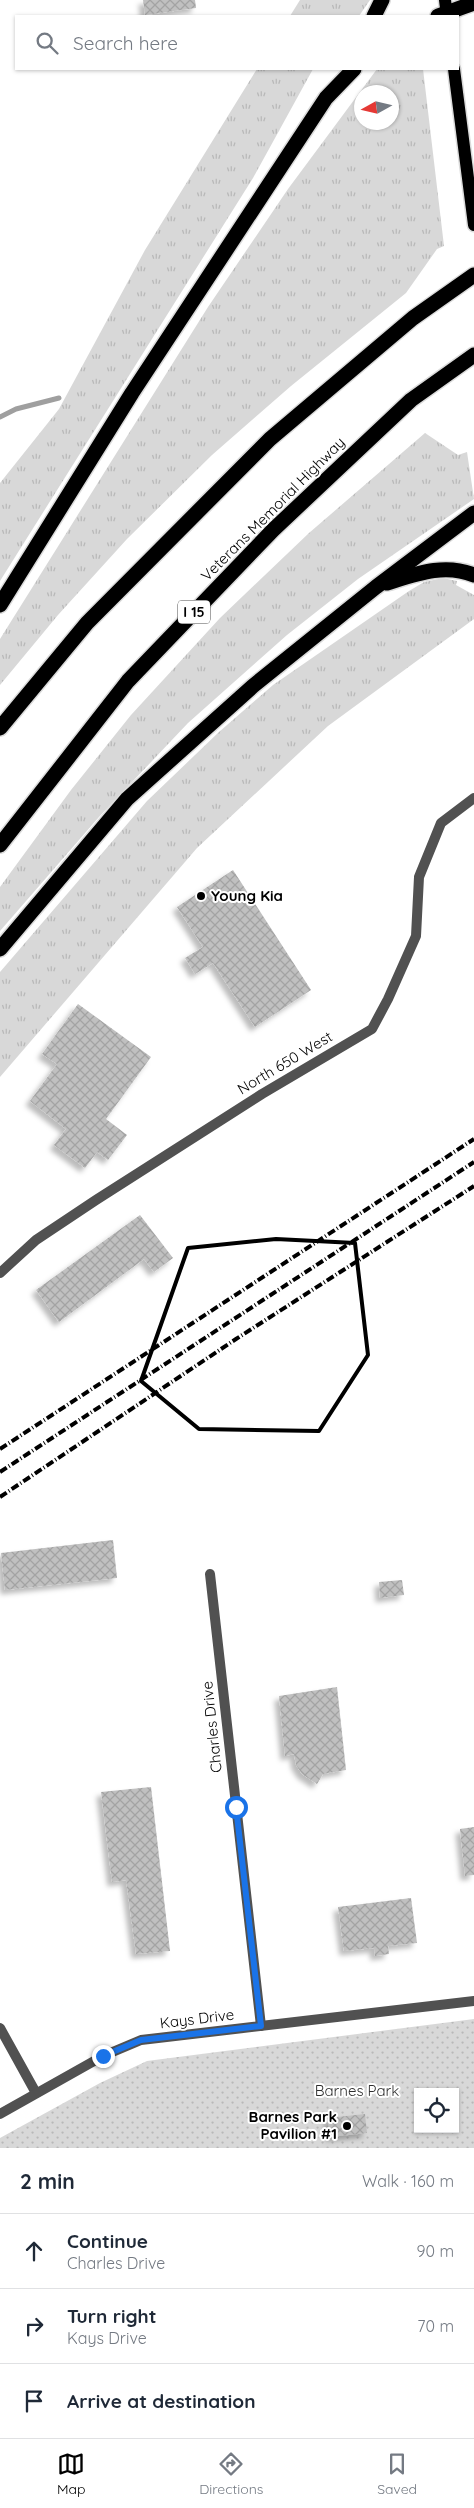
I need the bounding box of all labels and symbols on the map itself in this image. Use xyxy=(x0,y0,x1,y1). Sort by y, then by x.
north arrow xyxy=(354,85,399,130)
street label: Veterans Memorial Highway xyxy=(197,433,349,585)
road number: I 15 xyxy=(178,600,210,624)
place label: Young Kia xyxy=(211,886,283,905)
marker: Young Kia xyxy=(195,890,207,902)
street label: North 650 West xyxy=(234,1027,336,1098)
street label: Charles Drive xyxy=(197,1680,226,1774)
route start xyxy=(225,1796,248,1819)
street label: Kays Drive xyxy=(159,2005,235,2032)
route end xyxy=(92,2045,115,2068)
park label: Barnes Park xyxy=(315,2081,399,2100)
place label: Barnes Park Pavilion #1 xyxy=(249,2107,337,2143)
marker: Barnes Park Pavilion #1 xyxy=(341,2120,353,2132)

